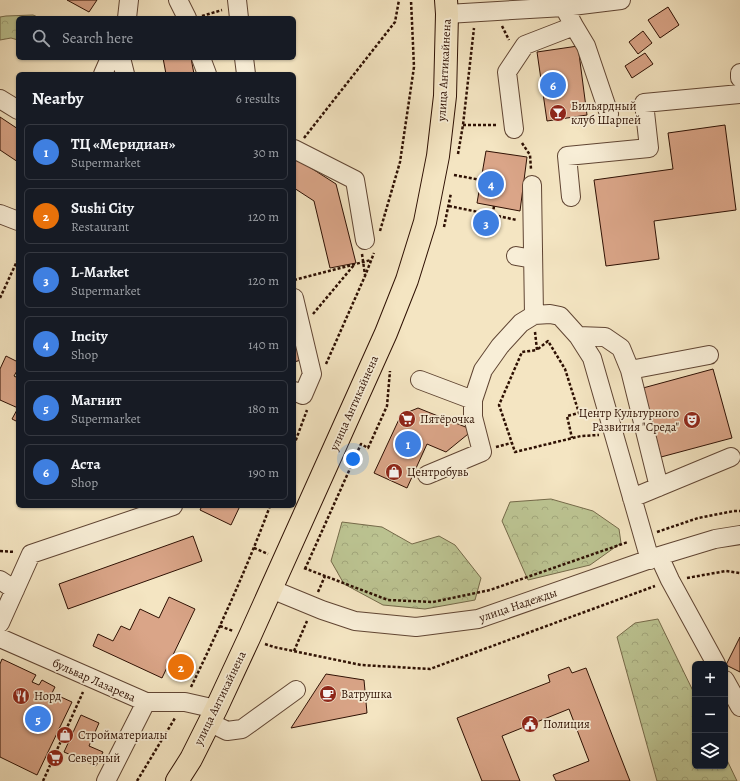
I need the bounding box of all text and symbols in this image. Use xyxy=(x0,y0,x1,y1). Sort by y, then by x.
search box xyxy=(16,16,296,60)
street label: улица Антикайнена xyxy=(433,18,455,123)
icon: search xyxy=(30,27,52,49)
text: Search here xyxy=(62,28,133,48)
pin: 6 xyxy=(540,70,566,100)
text: Nearby xyxy=(32,87,83,110)
text: 6 results xyxy=(236,90,280,107)
place label: Бильярдный клуб Шарпей xyxy=(571,98,641,128)
bar icon: Бильярдный клуб Шарпей xyxy=(548,103,568,123)
text: ТЦ «Меридиан» xyxy=(71,134,175,154)
text: 1 xyxy=(44,144,48,161)
text: 30 m xyxy=(253,144,279,161)
text: Supermarket xyxy=(71,154,141,171)
pin: 4 xyxy=(478,169,504,199)
text: Sushi City xyxy=(71,198,134,218)
text: 2 xyxy=(43,208,49,225)
text: 120 m xyxy=(248,208,279,225)
pin: 3 xyxy=(473,208,499,238)
text: Restaurant xyxy=(71,218,129,235)
text: L-Market xyxy=(71,262,129,282)
text: 3 xyxy=(43,272,49,289)
text: 120 m xyxy=(248,272,279,289)
text: Supermarket xyxy=(71,282,141,299)
text: Incity xyxy=(71,326,108,346)
text: 4 xyxy=(43,336,49,353)
text: 140 m xyxy=(248,336,279,353)
text: Shop xyxy=(71,346,98,363)
street label: улица Антикайнена xyxy=(325,352,382,454)
text: Магнит xyxy=(71,390,122,410)
text: 5 xyxy=(43,400,49,417)
text: 180 m xyxy=(248,400,279,417)
place label: Центр Культурного Развития "Среда" xyxy=(579,405,679,435)
supermarket icon: Пятёрочка xyxy=(397,409,417,429)
text: Supermarket xyxy=(71,410,141,427)
theatre icon: Центр Культурного Развития "Среда" xyxy=(682,410,702,430)
place label: Пятёрочка xyxy=(420,411,475,427)
pin: 1 xyxy=(395,429,421,459)
your location xyxy=(343,449,363,469)
text: Аста xyxy=(71,454,101,474)
shop icon: Центробувь xyxy=(384,462,404,482)
text: 6 xyxy=(43,464,49,481)
text: 190 m xyxy=(248,464,279,481)
place label: Центробувь xyxy=(407,464,469,480)
text: Shop xyxy=(71,474,98,491)
street label: улица Надежды xyxy=(476,584,559,626)
street label: улица Антикайнена xyxy=(190,648,250,749)
pin: 2 xyxy=(168,652,194,682)
street label: бульвар Лазарева xyxy=(50,654,139,706)
map controls xyxy=(692,661,728,769)
button: + xyxy=(692,661,728,697)
cafe icon: Ватрушка xyxy=(318,684,338,704)
restaurant icon: Норд xyxy=(11,686,31,706)
place label: Ватрушка xyxy=(341,686,392,702)
place label: Норд xyxy=(34,688,61,704)
button: − xyxy=(692,697,728,733)
pin: 5 xyxy=(25,704,51,734)
public building icon: Полиция xyxy=(520,714,540,734)
place label: Полиция xyxy=(543,716,590,732)
shop icon: Стройматериалы xyxy=(55,725,75,745)
place label: Стройматериалы xyxy=(78,727,167,743)
button: layers xyxy=(692,733,728,769)
supermarket icon: Северный xyxy=(45,748,65,768)
place label: Северный xyxy=(68,750,120,766)

